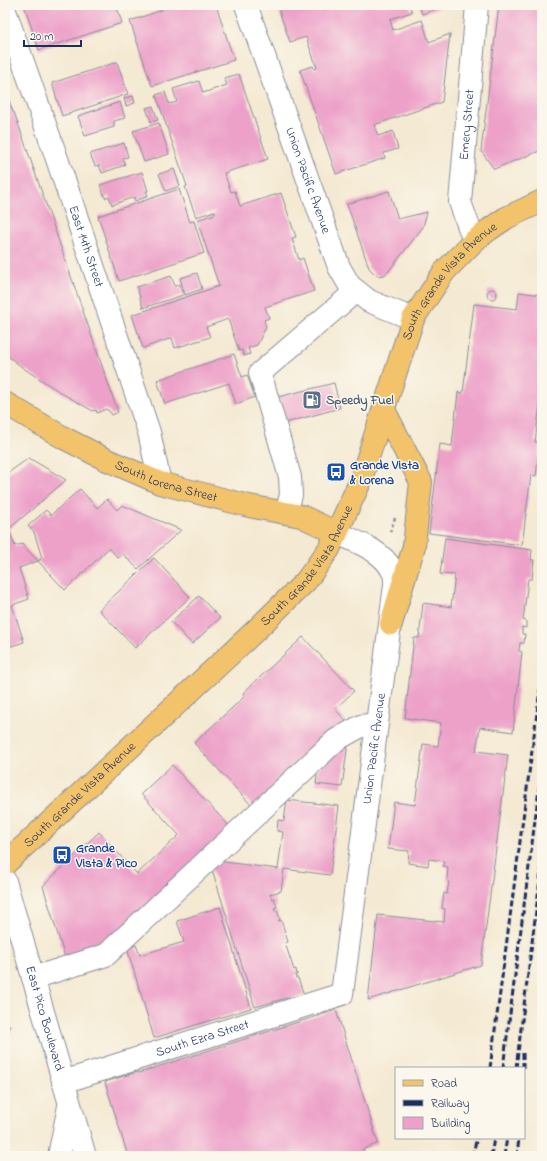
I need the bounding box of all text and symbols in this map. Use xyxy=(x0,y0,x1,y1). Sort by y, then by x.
scale bar xyxy=(24,22,81,48)
text: 20 m xyxy=(30,28,53,46)
street label: Emery Street xyxy=(454,88,479,161)
street label: Union Pacific Avenue xyxy=(281,124,336,236)
street label: East 14th Street xyxy=(64,203,109,290)
street label: South Grande Vista Avenue xyxy=(397,217,501,343)
fuel station icon: Speedy Fuel xyxy=(301,389,323,411)
place label: Speedy Fuel xyxy=(326,391,394,412)
street label: South Lorena Street xyxy=(112,455,220,507)
place label: Grande Vista & Lorena xyxy=(349,456,419,490)
bus stop icon: Grande Vista & Lorena xyxy=(325,461,347,483)
street label: South Grande Vista Avenue xyxy=(256,502,358,630)
street label: Union Pacific Avenue xyxy=(357,692,390,805)
street label: South Grande Vista Avenue xyxy=(19,737,140,852)
place label: Grande Vista & Pico xyxy=(75,839,137,873)
bus stop icon: Grande Vista & Pico xyxy=(51,844,73,866)
street label: East Pico Boulevard xyxy=(21,964,69,1074)
street label: South Ezra Street xyxy=(153,1014,252,1062)
legend xyxy=(395,1067,525,1139)
text: Road xyxy=(431,1075,457,1093)
text: Railway xyxy=(431,1095,470,1114)
text: Building xyxy=(430,1115,470,1134)

